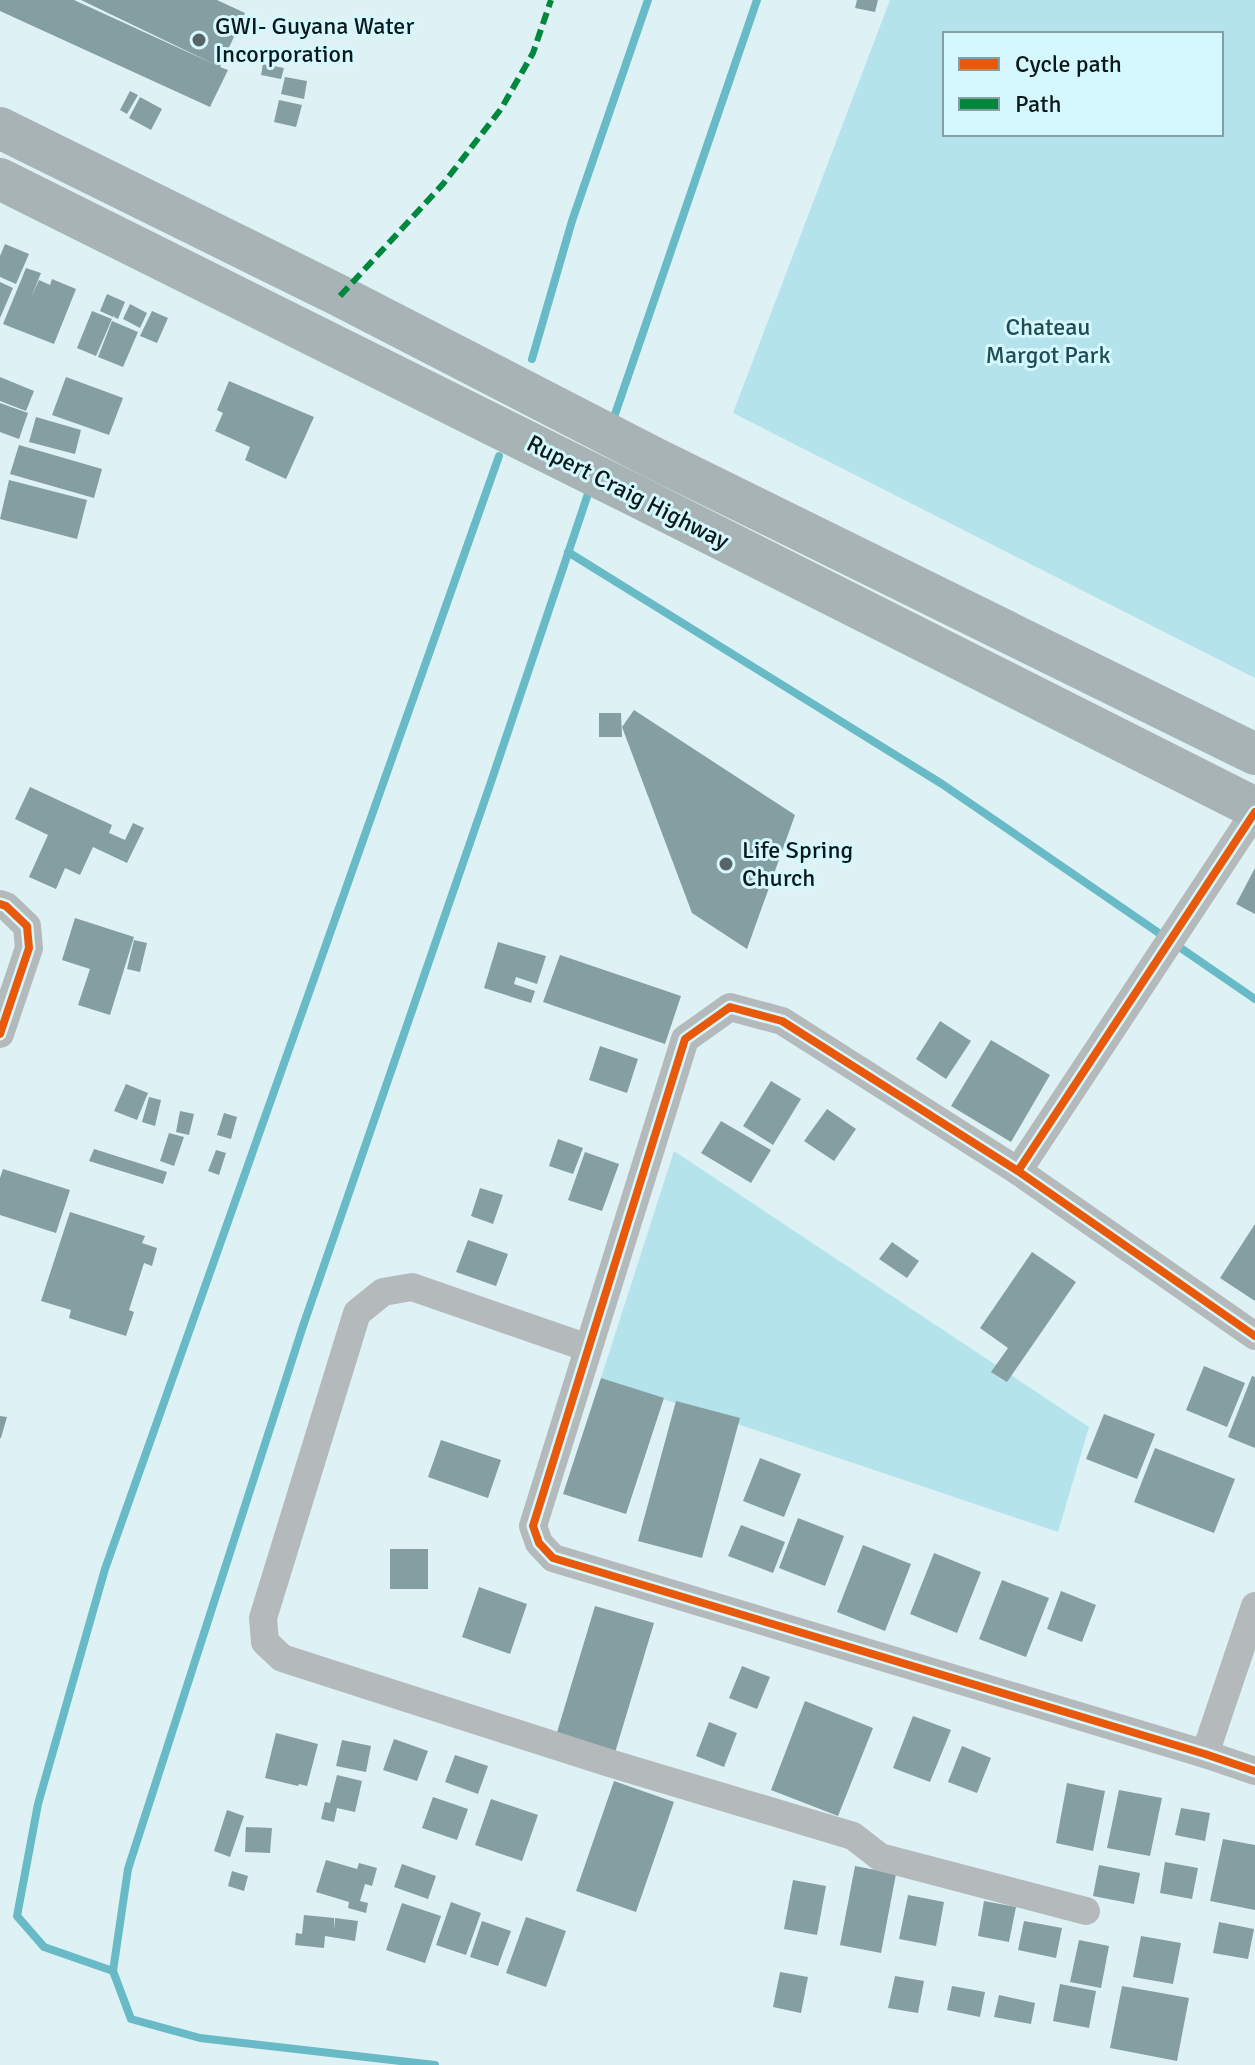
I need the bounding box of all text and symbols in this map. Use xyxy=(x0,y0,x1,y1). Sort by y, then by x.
place label: GWI- Guyana Water Incorporation xyxy=(215,11,414,69)
marker: GWI- Guyana Water Incorporation xyxy=(190,31,208,49)
legend xyxy=(943,32,1223,136)
text: Cycle path xyxy=(1015,49,1122,79)
text: Path xyxy=(1015,89,1061,119)
park label: Chateau Margot Park xyxy=(986,312,1110,370)
street label: Rupert Craig Highway xyxy=(522,428,734,556)
place label: Life Spring Church xyxy=(742,835,853,893)
marker: Life Spring Church xyxy=(717,855,735,873)

